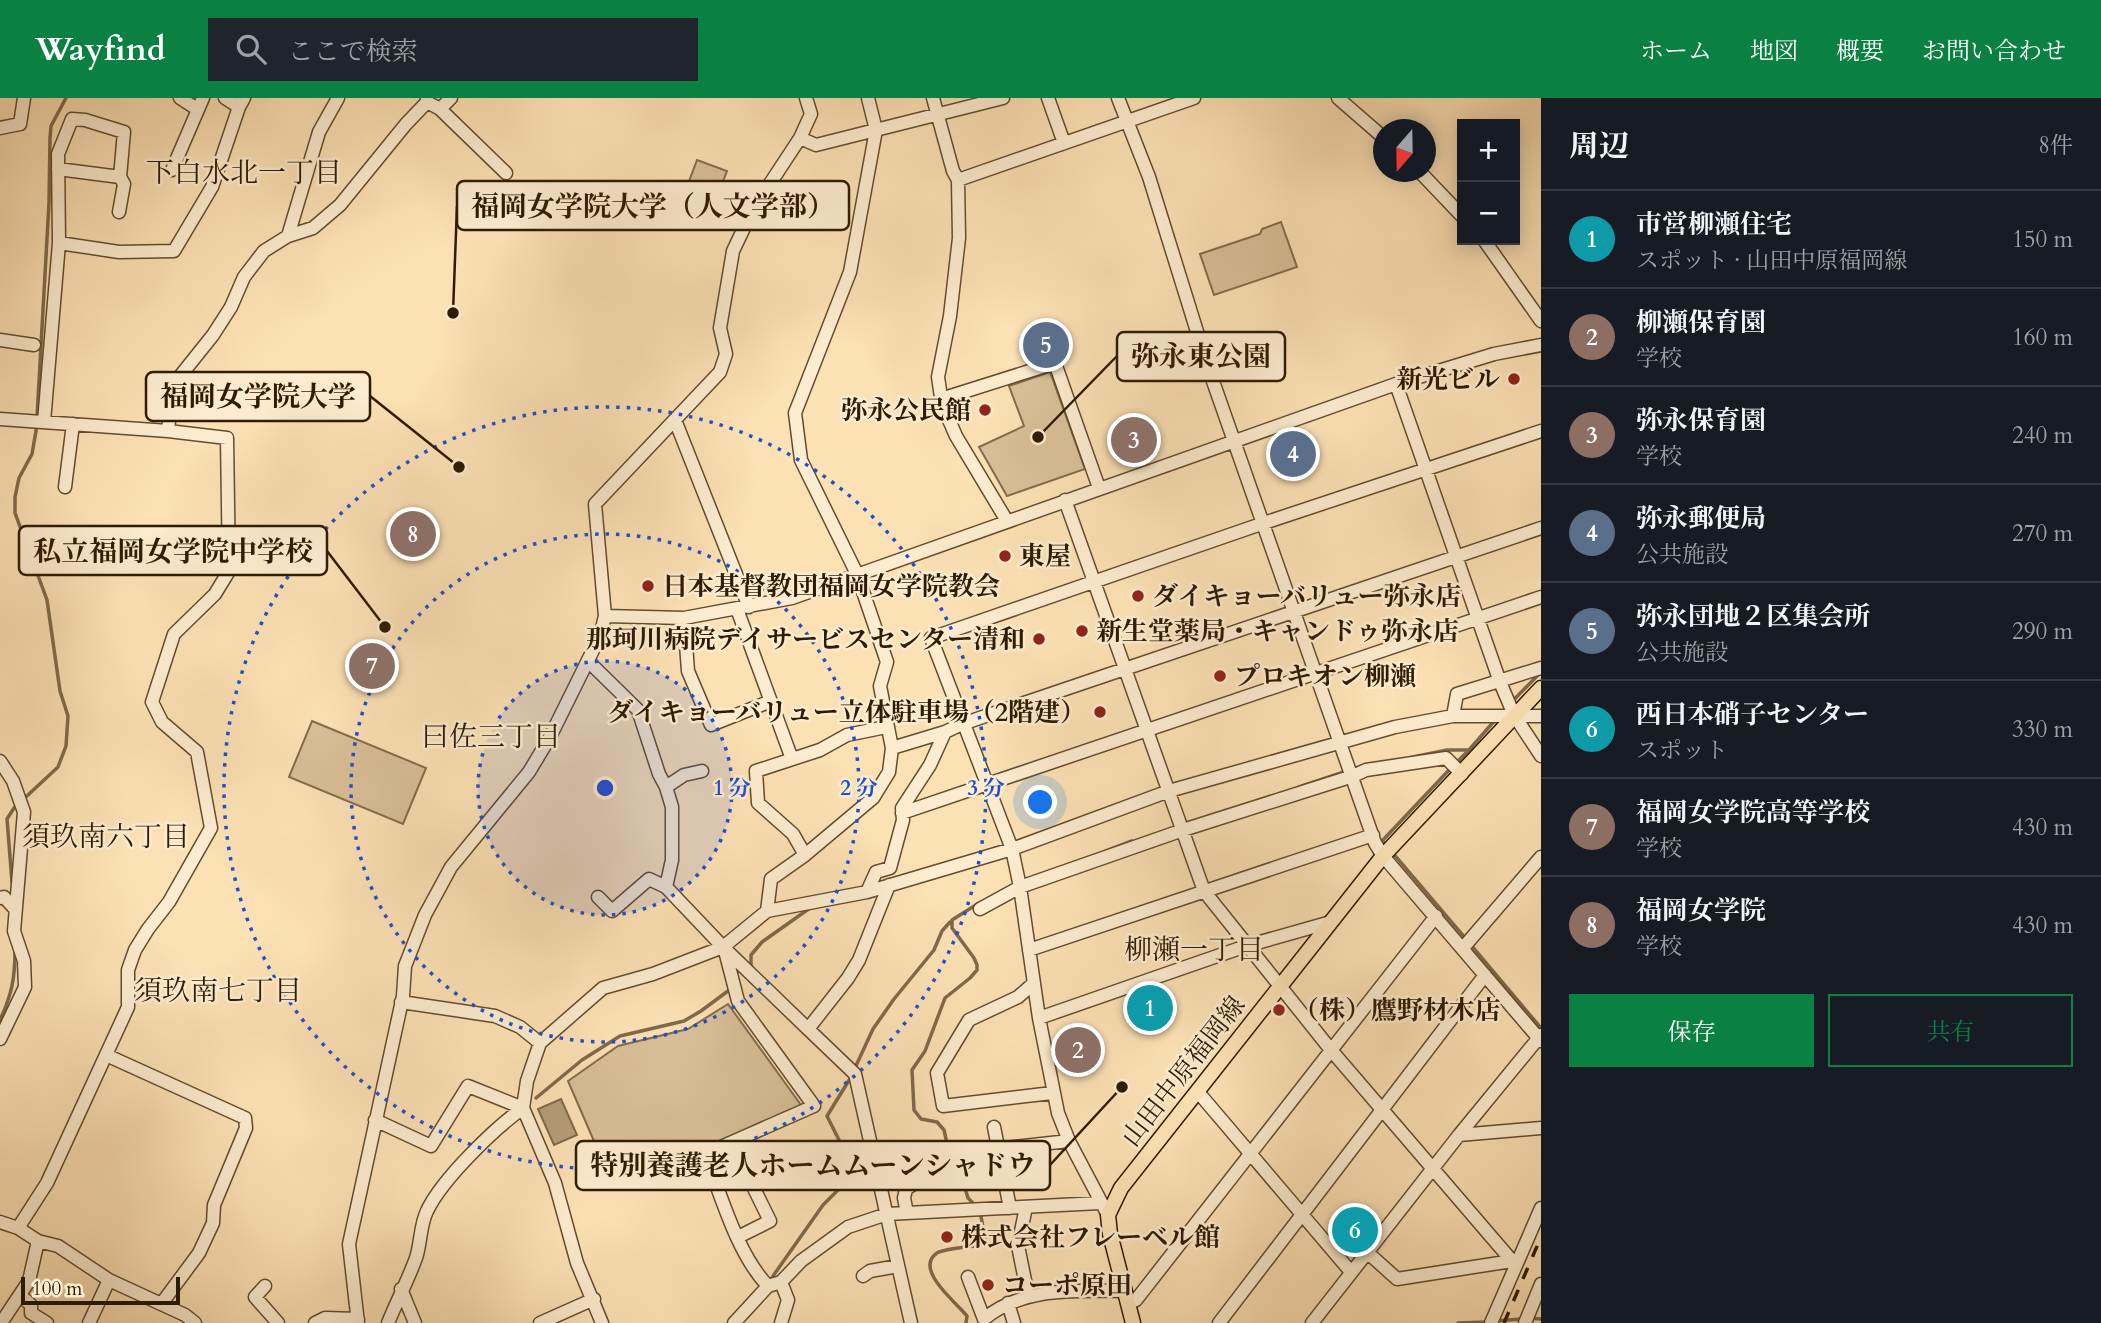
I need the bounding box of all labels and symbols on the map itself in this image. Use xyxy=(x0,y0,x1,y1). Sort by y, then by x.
north arrow xyxy=(1373,119,1436,182)
district label: 下白水北一丁目 xyxy=(146,154,342,192)
callout: 福岡女学院大学（人文学部） xyxy=(457,181,849,230)
text: 福岡女学院大学（人文学部） xyxy=(471,188,835,226)
pin: 5 xyxy=(1023,319,1069,371)
callout: 弥永東公園 xyxy=(1117,332,1285,381)
text: 弥永東公園 xyxy=(1131,338,1271,376)
place label: 新光ビル xyxy=(1396,362,1500,397)
marker: 新光ビル xyxy=(1506,371,1522,387)
callout: 福岡女学院大学 xyxy=(146,372,370,421)
text: 福岡女学院大学 xyxy=(160,378,356,416)
place label: 弥永公民館 xyxy=(841,393,971,428)
marker: 弥永公民館 xyxy=(977,402,993,418)
pin: 3 xyxy=(1111,414,1157,466)
pin: 4 xyxy=(1270,428,1316,480)
pin: 8 xyxy=(390,508,436,560)
callout: 私立福岡女学院中学校 xyxy=(19,526,327,575)
text: 私立福岡女学院中学校 xyxy=(33,533,313,571)
place label: 東屋 xyxy=(1019,539,1071,574)
marker: 東屋 xyxy=(997,548,1013,564)
place label: 日本基督教団福岡女学院教会 xyxy=(662,569,1000,604)
marker: 日本基督教団福岡女学院教会 xyxy=(640,578,656,594)
place label: ダイキョーバリュー弥永店 xyxy=(1152,579,1461,614)
marker: ダイキョーバリュー弥永店 xyxy=(1130,588,1146,604)
place label: 新生堂薬局・キャンドゥ弥永店 xyxy=(1096,614,1459,649)
place label: 那珂川病院デイサービスセンター清和 xyxy=(586,622,1025,657)
marker: 新生堂薬局・キャンドゥ弥永店 xyxy=(1074,623,1090,639)
marker: 那珂川病院デイサービスセンター清和 xyxy=(1031,631,1047,647)
pin: 7 xyxy=(349,640,395,692)
place label: プロキオン柳瀬 xyxy=(1234,659,1416,694)
marker: プロキオン柳瀬 xyxy=(1212,668,1228,684)
place label: ダイキョーバリュー立体駐車場（2階建） xyxy=(607,695,1086,730)
marker: ダイキョーバリュー立体駐車場（2階建） xyxy=(1092,704,1108,720)
district label: 曰佐三丁目 xyxy=(421,718,561,756)
text: 1 分 xyxy=(713,774,751,803)
text: 2 分 xyxy=(840,774,878,803)
text: 3 分 xyxy=(967,774,1005,803)
centre of rings xyxy=(593,776,617,800)
your location xyxy=(1023,785,1057,819)
district label: 須玖南六丁目 xyxy=(22,818,190,856)
district label: 柳瀬一丁目 xyxy=(1124,931,1264,969)
district label: 須玖南七丁目 xyxy=(134,972,302,1010)
pin: 1 xyxy=(1127,982,1173,1034)
street label: 山田中原福岡線 xyxy=(1114,989,1253,1154)
place label: （株）鷹野材木店 xyxy=(1293,993,1501,1028)
marker: （株）鷹野材木店 xyxy=(1271,1002,1287,1018)
pin: 2 xyxy=(1055,1024,1101,1076)
callout: 特別養護老人ホームムーンシャドウ xyxy=(576,1141,1050,1190)
text: 特別養護老人ホームムーンシャドウ xyxy=(591,1147,1035,1185)
pin: 6 xyxy=(1332,1204,1378,1256)
place label: 株式会社フレーベル館 xyxy=(961,1220,1220,1255)
marker: 株式会社フレーベル館 xyxy=(939,1229,955,1245)
place label: コーポ原田 xyxy=(1002,1268,1132,1303)
scale bar xyxy=(21,1274,180,1306)
marker: コーポ原田 xyxy=(980,1277,996,1293)

